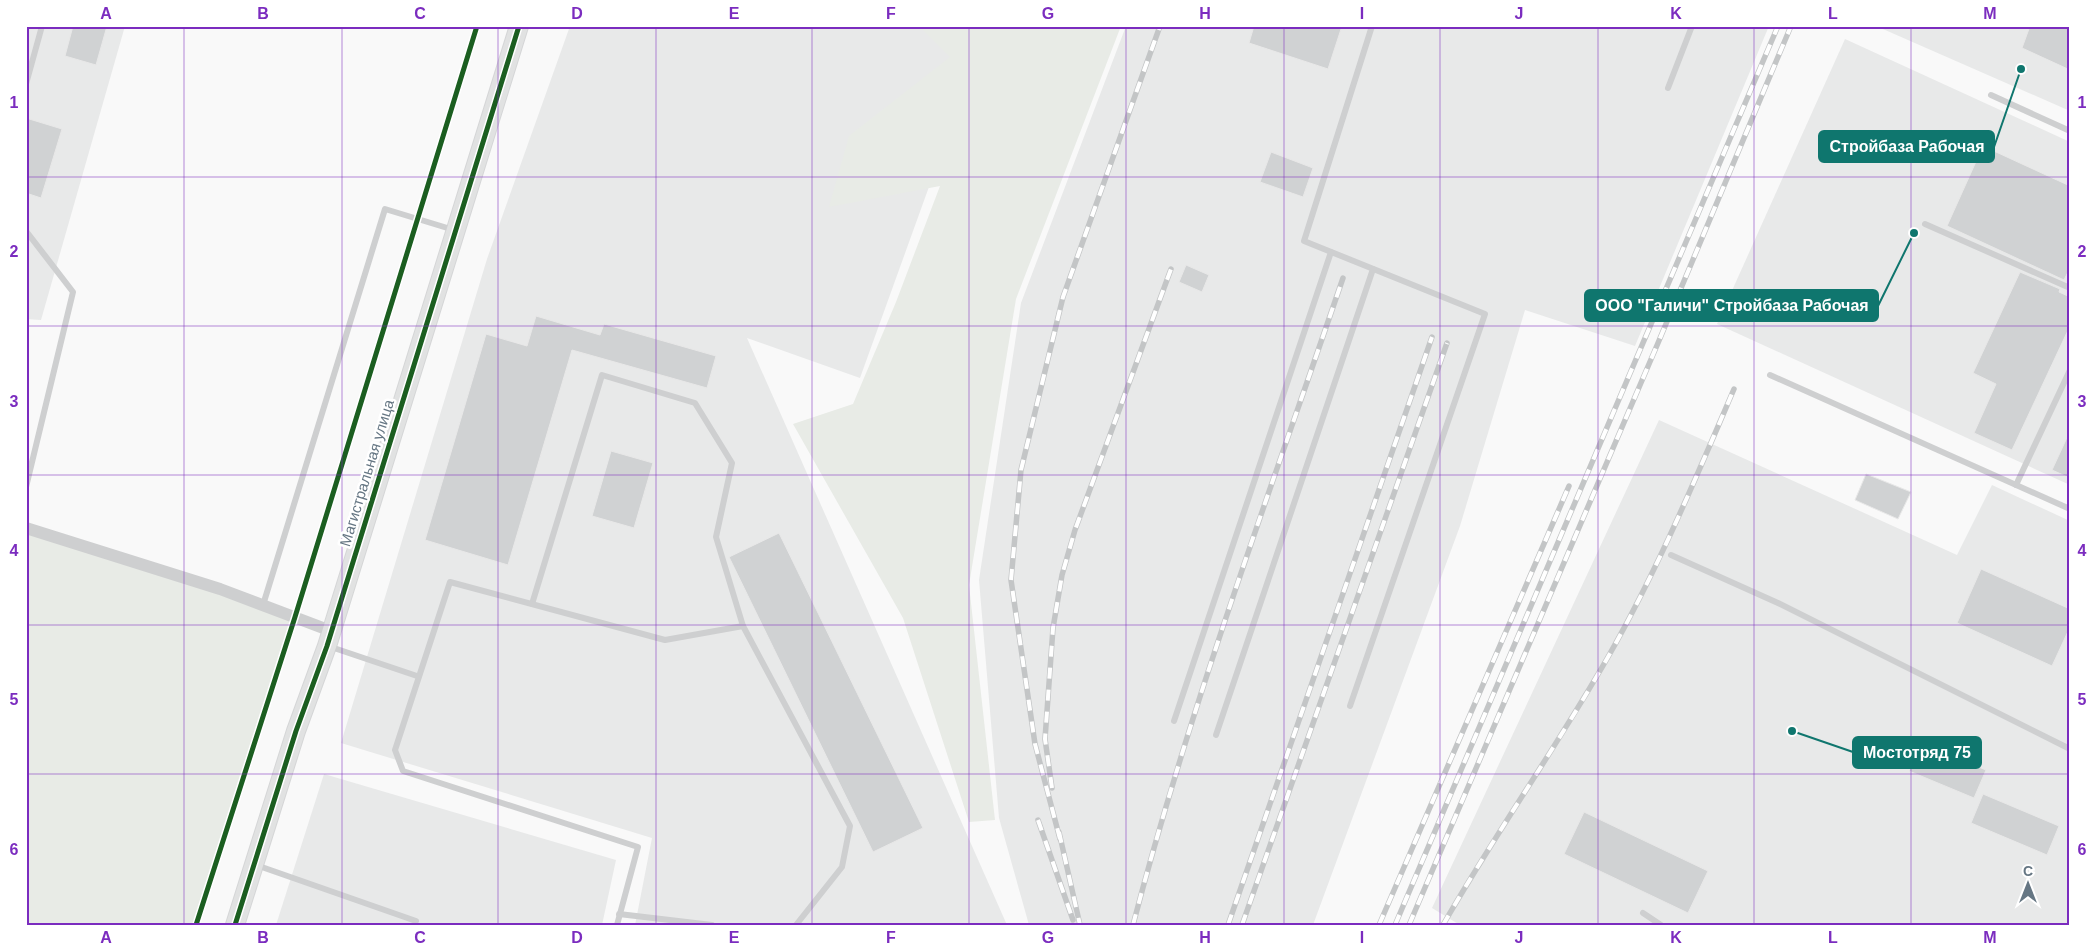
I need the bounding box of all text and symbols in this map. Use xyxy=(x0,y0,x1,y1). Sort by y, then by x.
text: A xyxy=(100,5,112,22)
text: B xyxy=(257,5,269,22)
text: C xyxy=(414,5,426,22)
text: D xyxy=(571,5,583,22)
text: E xyxy=(729,5,740,22)
text: F xyxy=(886,5,896,22)
text: G xyxy=(1042,5,1054,22)
text: H xyxy=(1199,5,1211,22)
text: I xyxy=(1360,5,1364,22)
text: J xyxy=(1515,5,1523,22)
text: K xyxy=(1670,5,1682,22)
text: L xyxy=(1828,5,1838,22)
text: M xyxy=(1983,5,1997,22)
text: 1 xyxy=(10,94,19,111)
text: 1 xyxy=(2078,94,2087,111)
callout: Стройбаза Рабочая xyxy=(1819,131,1994,162)
text: Стройбаза Рабочая xyxy=(1830,138,1984,155)
text: 2 xyxy=(10,243,19,260)
text: 2 xyxy=(2078,243,2087,260)
callout: ООО "Галичи" Стройбаза Рабочая xyxy=(1585,290,1878,321)
text: ООО "Галичи" Стройбаза Рабочая xyxy=(1595,297,1869,314)
text: 3 xyxy=(10,393,19,410)
text: 3 xyxy=(2078,393,2087,410)
street label: Магистральная улица xyxy=(336,397,397,548)
text: 4 xyxy=(10,542,19,559)
text: 4 xyxy=(2078,542,2087,559)
text: 5 xyxy=(10,691,19,708)
text: 5 xyxy=(2078,691,2087,708)
callout: Мостотряд 75 xyxy=(1853,737,1981,768)
text: Мостотряд 75 xyxy=(1863,744,1971,761)
text: 6 xyxy=(10,841,19,858)
text: 6 xyxy=(2078,841,2087,858)
north arrow xyxy=(2004,858,2054,908)
text: С xyxy=(2023,863,2033,879)
text: A xyxy=(100,929,112,946)
text: B xyxy=(257,929,269,946)
text: C xyxy=(414,929,426,946)
text: D xyxy=(571,929,583,946)
text: E xyxy=(729,929,740,946)
text: F xyxy=(886,929,896,946)
text: G xyxy=(1042,929,1054,946)
text: H xyxy=(1199,929,1211,946)
text: I xyxy=(1360,929,1364,946)
text: J xyxy=(1515,929,1523,946)
text: K xyxy=(1670,929,1682,946)
text: L xyxy=(1828,929,1838,946)
text: M xyxy=(1983,929,1997,946)

